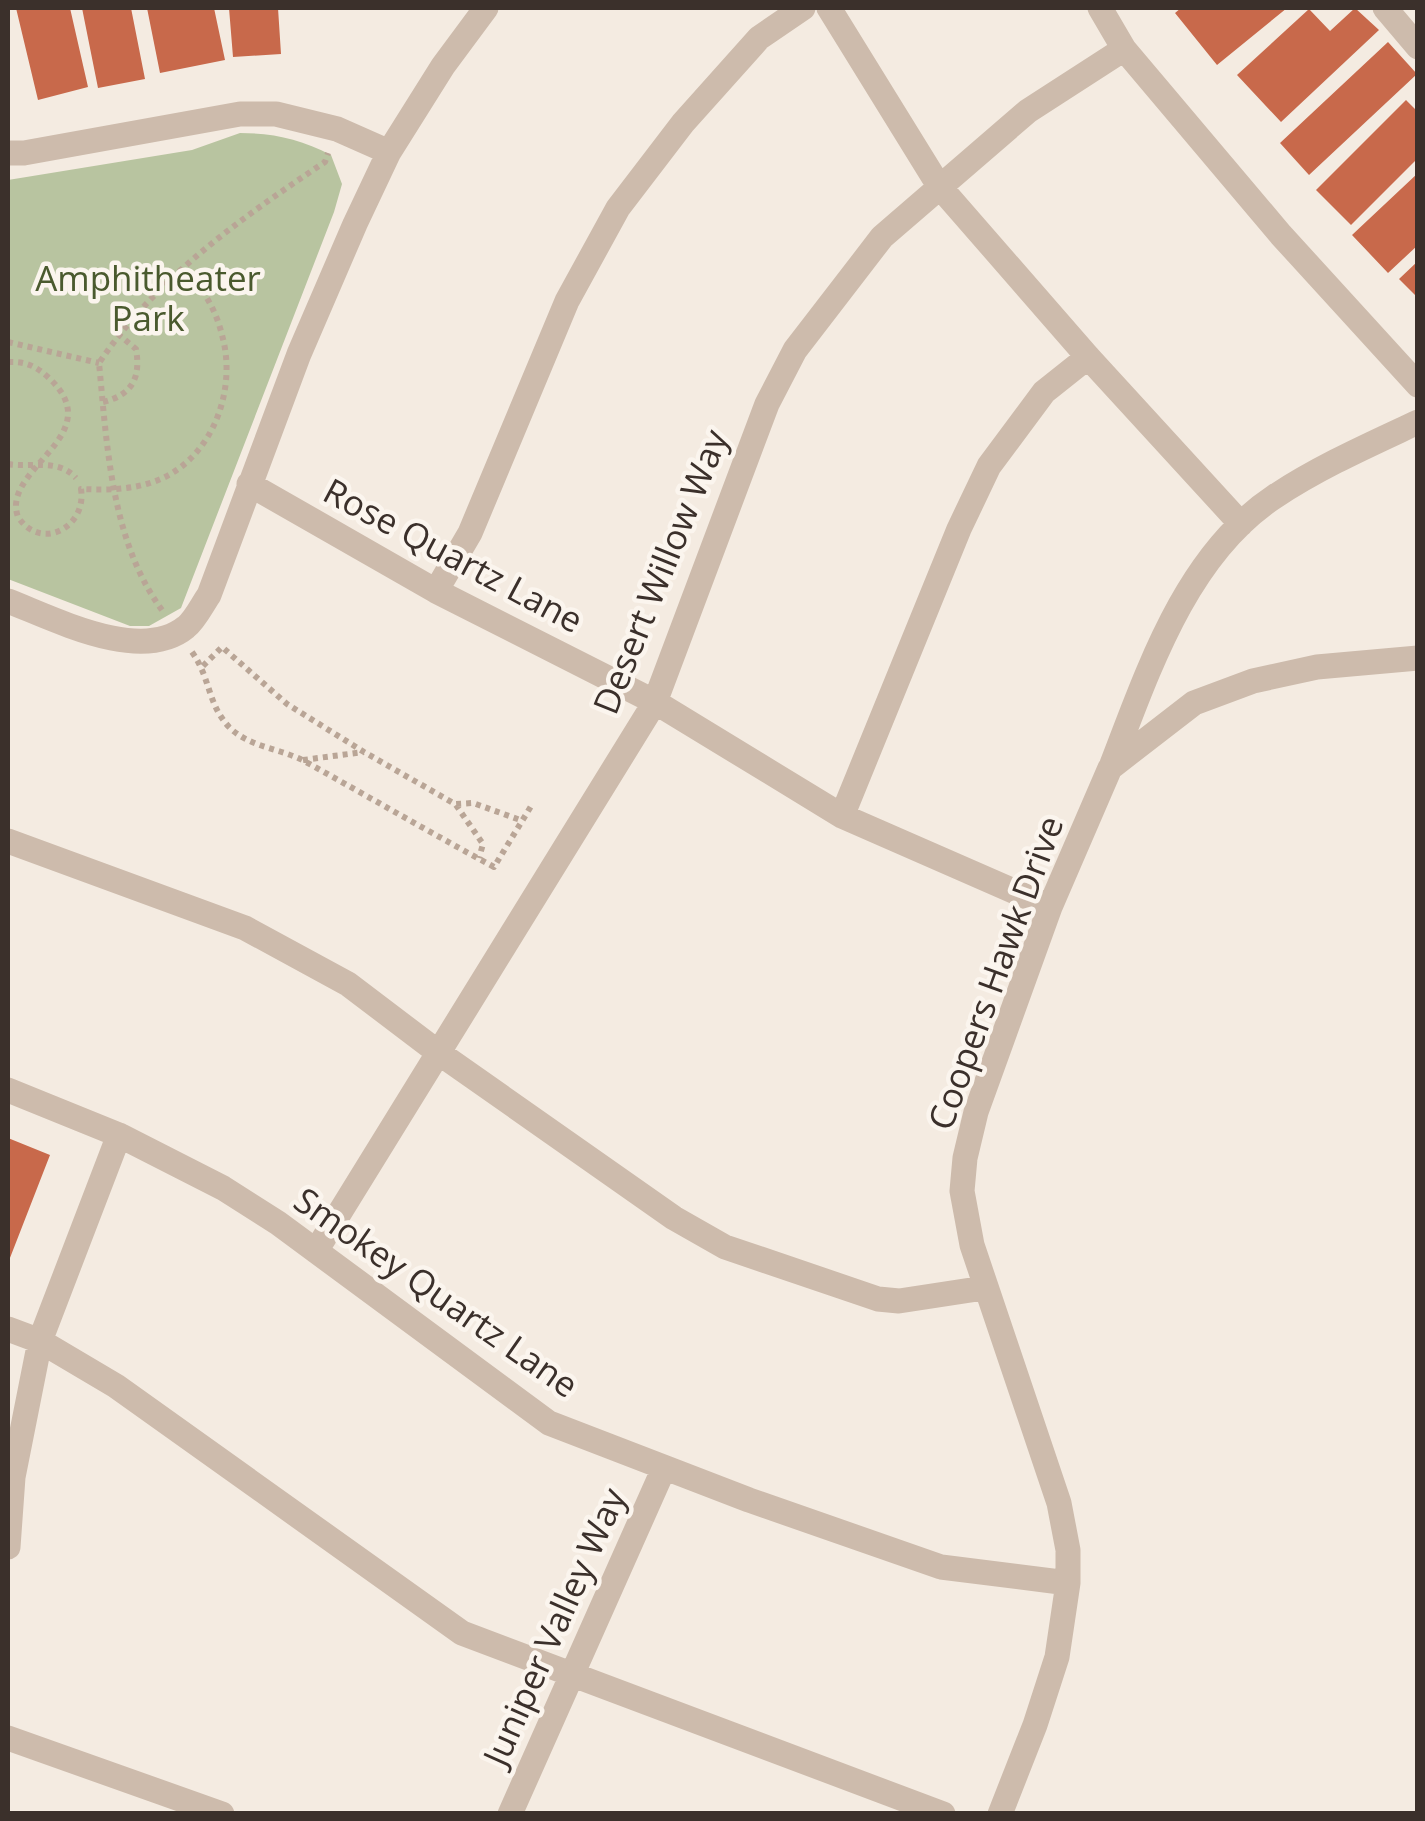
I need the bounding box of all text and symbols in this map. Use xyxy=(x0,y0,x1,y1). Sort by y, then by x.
park label: Amphitheater Park xyxy=(35,254,261,341)
street label: Desert Willow Way xyxy=(581,422,738,721)
street label: Rose Quartz Lane xyxy=(316,466,592,643)
street label: Coopers Hawk Drive xyxy=(916,809,1073,1136)
street label: Smokey Quartz Lane xyxy=(286,1176,588,1408)
street label: Juniper Valley Way xyxy=(470,1480,636,1775)

